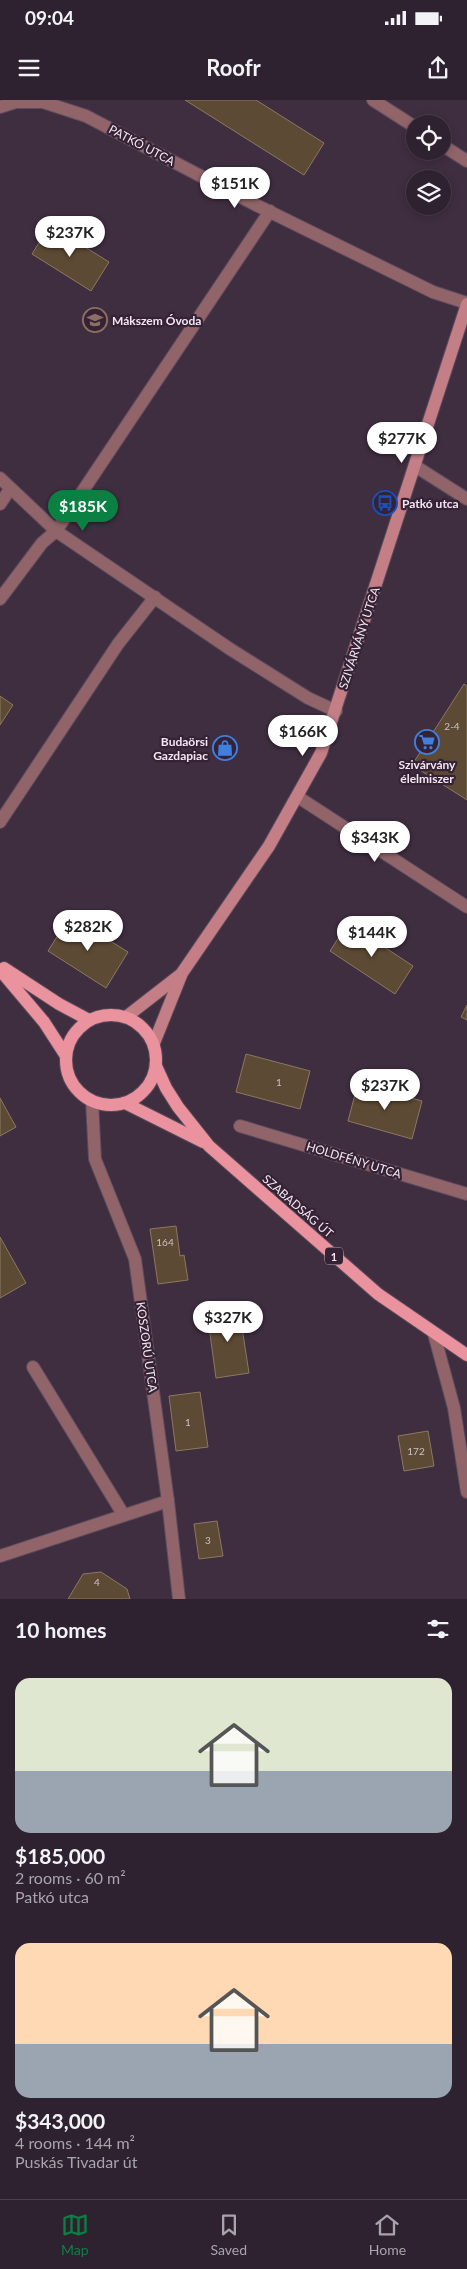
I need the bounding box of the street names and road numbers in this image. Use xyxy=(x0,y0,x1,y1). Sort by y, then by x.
street label: PATKÓ UTCA xyxy=(106,121,178,169)
street label: SZIVÁRVÁNY UTCA xyxy=(335,584,383,691)
street label: HOLDFÉNY UTCA xyxy=(305,1138,404,1182)
street label: SZABADSÁG ÚT xyxy=(260,1171,336,1241)
road number: 1 xyxy=(325,1248,343,1264)
street label: KOSZORÚ UTCA xyxy=(133,1301,161,1394)

